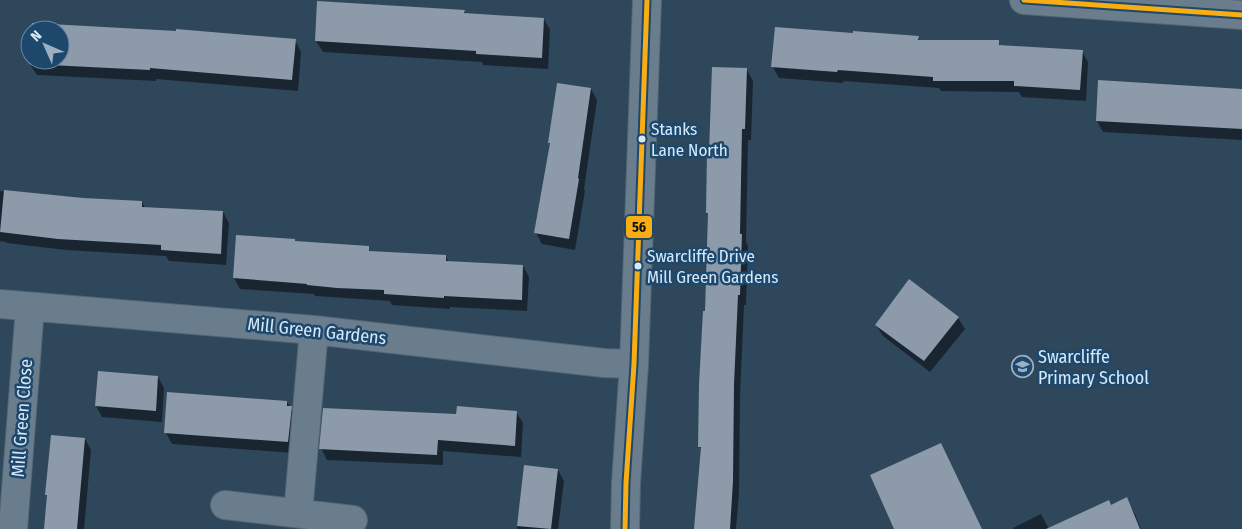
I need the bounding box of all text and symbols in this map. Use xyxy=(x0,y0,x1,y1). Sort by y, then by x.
north arrow xyxy=(20,20,70,70)
text: N xyxy=(27,27,45,45)
place label: Stanks Lane North xyxy=(651,119,728,161)
marker: Stanks Lane North xyxy=(637,134,647,144)
line badge: 56 xyxy=(625,215,653,239)
text: 56 xyxy=(632,219,646,236)
place label: Swarcliffe Drive Mill Green Gardens xyxy=(647,246,779,288)
marker: Swarcliffe Drive Mill Green Gardens xyxy=(633,261,643,271)
street label: Mill Green Gardens xyxy=(247,313,388,349)
place label: Swarcliffe Primary School xyxy=(1038,346,1149,389)
school or university icon: Swarcliffe Primary School xyxy=(1010,355,1034,379)
street label: Mill Green Close xyxy=(7,358,37,478)

